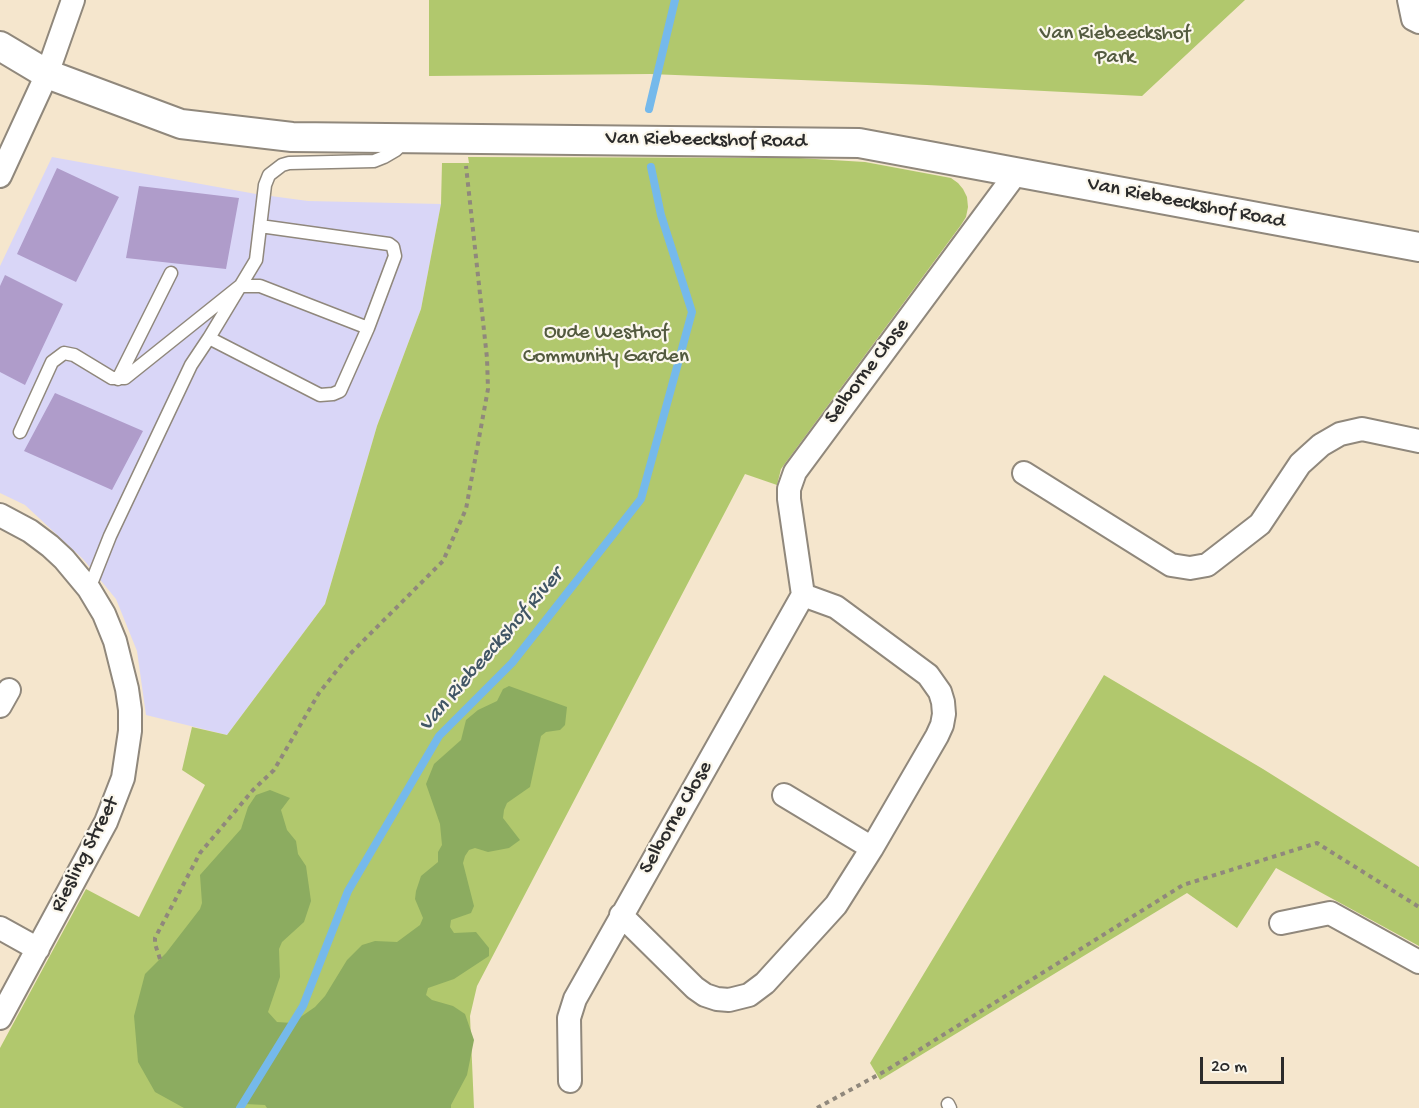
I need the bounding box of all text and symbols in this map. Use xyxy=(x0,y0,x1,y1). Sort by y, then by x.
park label: Van Riebeeckshof Park xyxy=(1040,22,1190,72)
street label: Van Riebeeckshof Road xyxy=(605,127,807,155)
street label: Van Riebeeckshof Road xyxy=(1085,172,1287,236)
street label: Selborne Close xyxy=(820,314,916,430)
park label: Oude Westhof Community Garden xyxy=(523,321,689,371)
water label: Van Riebeeckshof River xyxy=(414,564,570,738)
street label: Selborne Close xyxy=(635,757,719,879)
street label: Riesling Street xyxy=(46,793,126,917)
scale bar xyxy=(1203,1045,1287,1083)
text: 20 m xyxy=(1211,1057,1247,1078)

